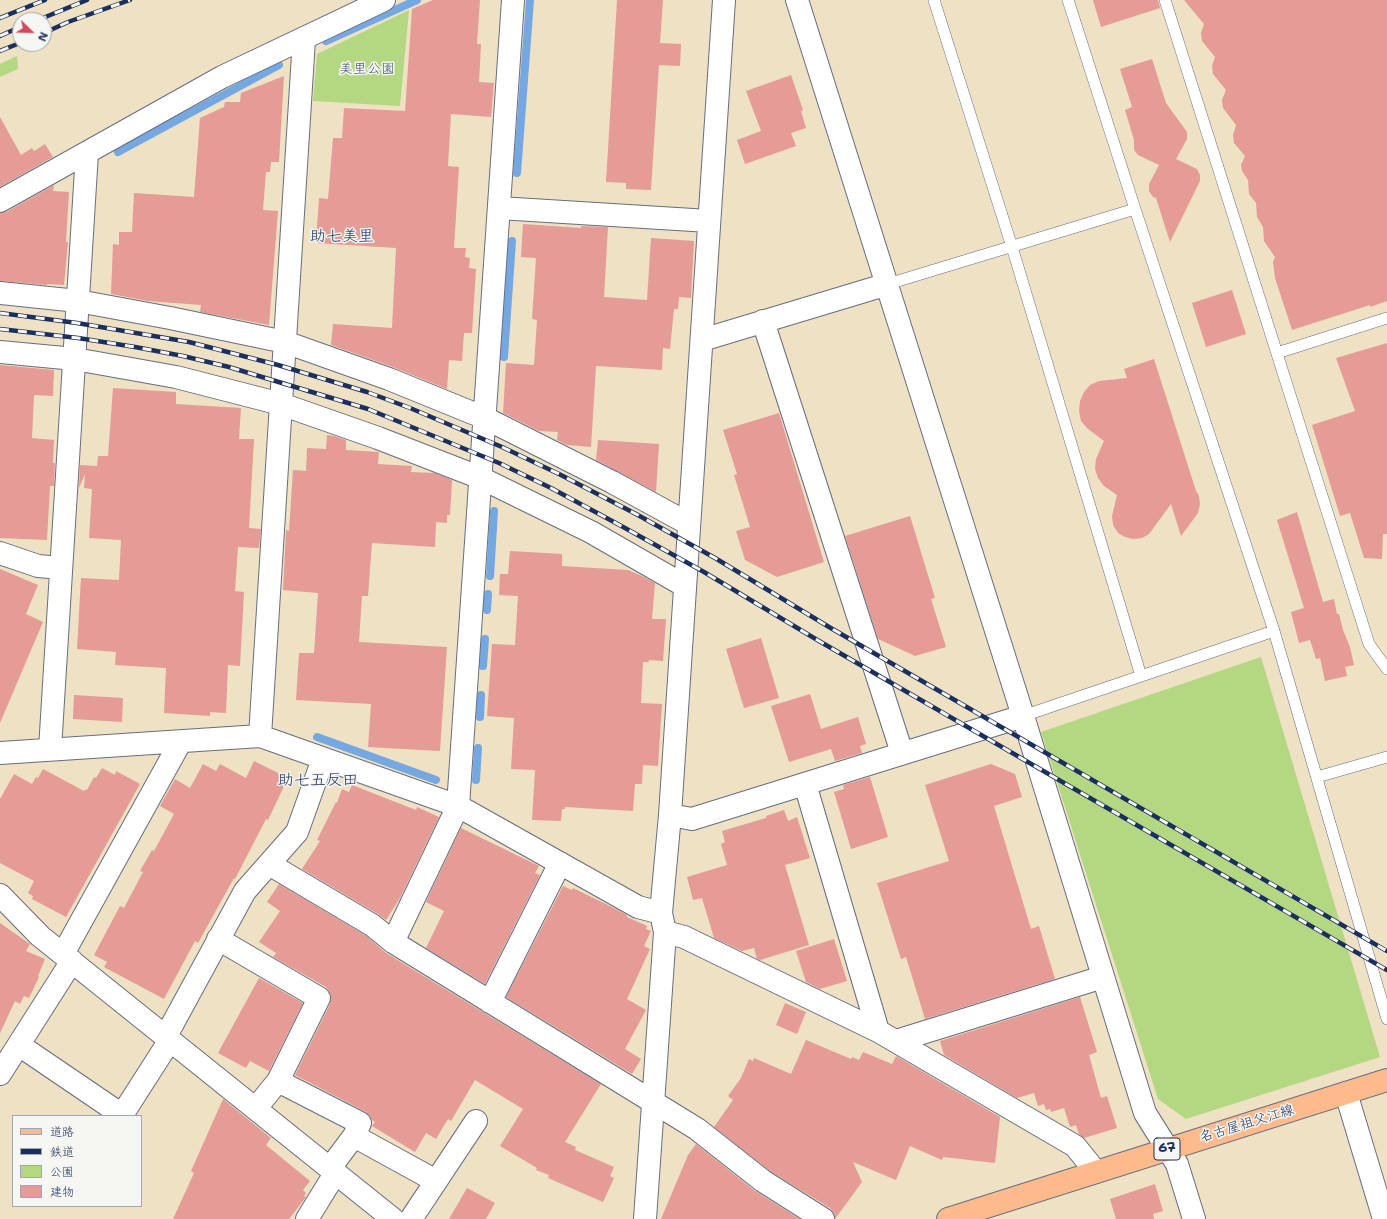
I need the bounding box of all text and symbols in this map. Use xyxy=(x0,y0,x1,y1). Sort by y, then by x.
north arrow xyxy=(12,12,52,52)
text: N xyxy=(34,30,51,43)
park label: 美里公園 xyxy=(339,61,395,77)
district label: 助七美里 xyxy=(310,227,374,247)
district label: 助七五反田 xyxy=(278,771,358,791)
street label: 名古屋祖父江線 xyxy=(1198,1102,1296,1146)
legend xyxy=(12,1115,142,1207)
text: 道路 xyxy=(50,1124,74,1140)
road number: 67 xyxy=(1154,1138,1180,1160)
text: 鉄道 xyxy=(50,1144,74,1160)
text: 公園 xyxy=(50,1164,74,1180)
text: 建物 xyxy=(50,1184,74,1200)

